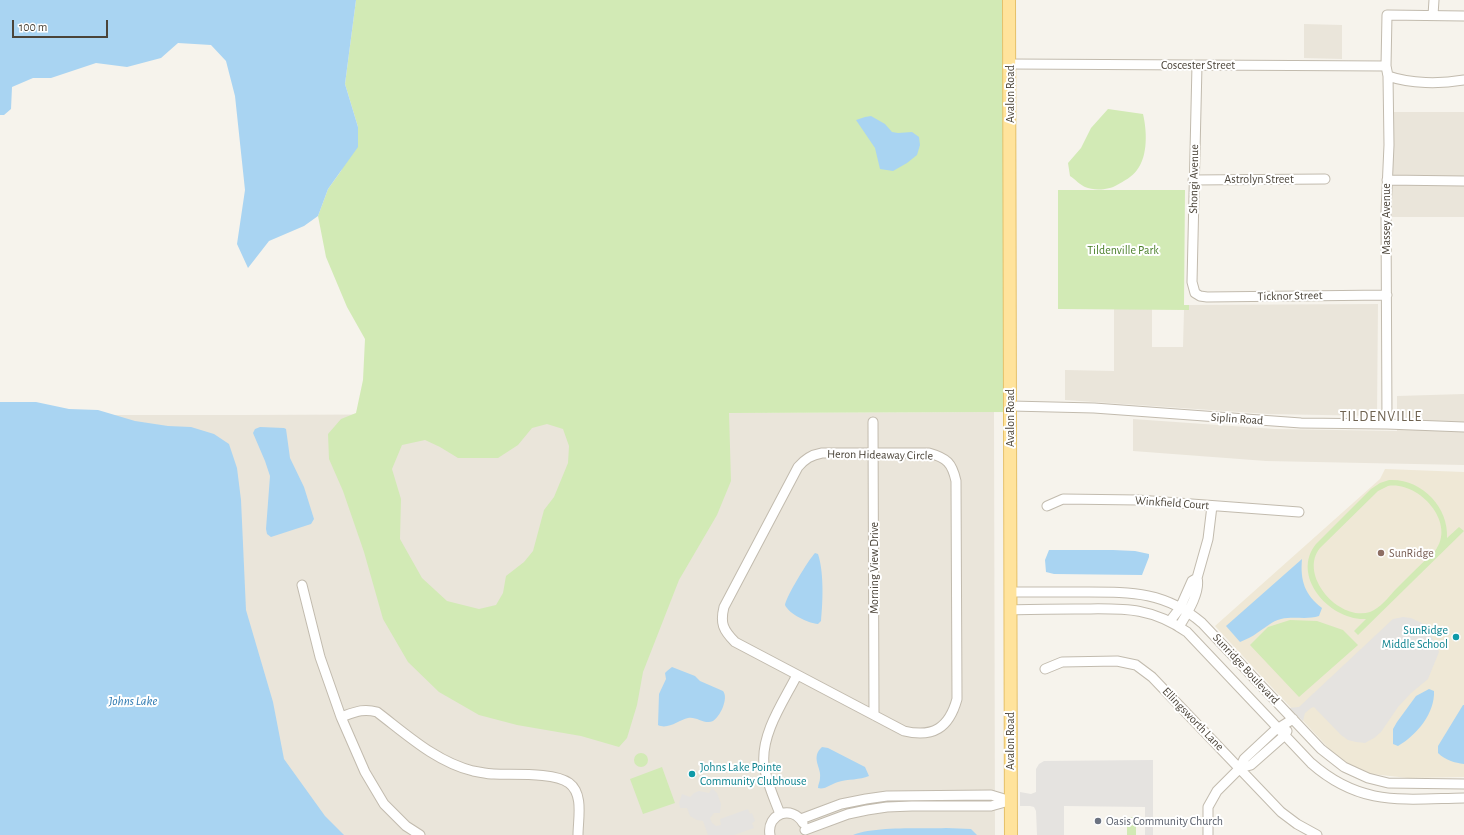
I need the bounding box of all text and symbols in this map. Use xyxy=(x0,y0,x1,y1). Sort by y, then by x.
scale bar xyxy=(14,12,110,38)
text: 100 m xyxy=(19,21,47,33)
street label: Coscester Street xyxy=(1161,58,1235,72)
street label: Avalon Road xyxy=(1003,65,1017,123)
street label: Shongi Avenue xyxy=(1186,144,1202,214)
street label: Astrolyn Street xyxy=(1224,172,1294,186)
street label: Massey Avenue xyxy=(1379,183,1393,255)
park label: Tildenville Park xyxy=(1087,243,1159,257)
street label: Ticknor Street xyxy=(1257,288,1323,304)
street label: Avalon Road xyxy=(1003,389,1017,447)
district label: TILDENVILLE xyxy=(1340,409,1422,425)
street label: Siplin Road xyxy=(1210,410,1264,428)
street label: Heron Hideaway Circle xyxy=(827,447,933,463)
street label: Winkfield Court xyxy=(1134,493,1210,513)
street label: Morning View Drive xyxy=(867,522,881,614)
place label: SunRidge xyxy=(1389,546,1434,560)
marker: SunRidge xyxy=(1376,548,1386,558)
place label: SunRidge Middle School xyxy=(1382,623,1448,651)
street label: Sunridge Boulevard xyxy=(1210,631,1282,707)
marker: SunRidge Middle School xyxy=(1451,632,1461,642)
street label: Ellingsworth Lane xyxy=(1159,684,1227,754)
water label: Johns Lake xyxy=(109,693,157,709)
street label: Avalon Road xyxy=(1003,712,1017,770)
place label: Johns Lake Pointe Community Clubhouse xyxy=(700,760,807,788)
marker: Johns Lake Pointe Community Clubhouse xyxy=(687,769,697,779)
place label: Oasis Community Church xyxy=(1106,814,1223,828)
marker: Oasis Community Church xyxy=(1093,816,1103,826)

